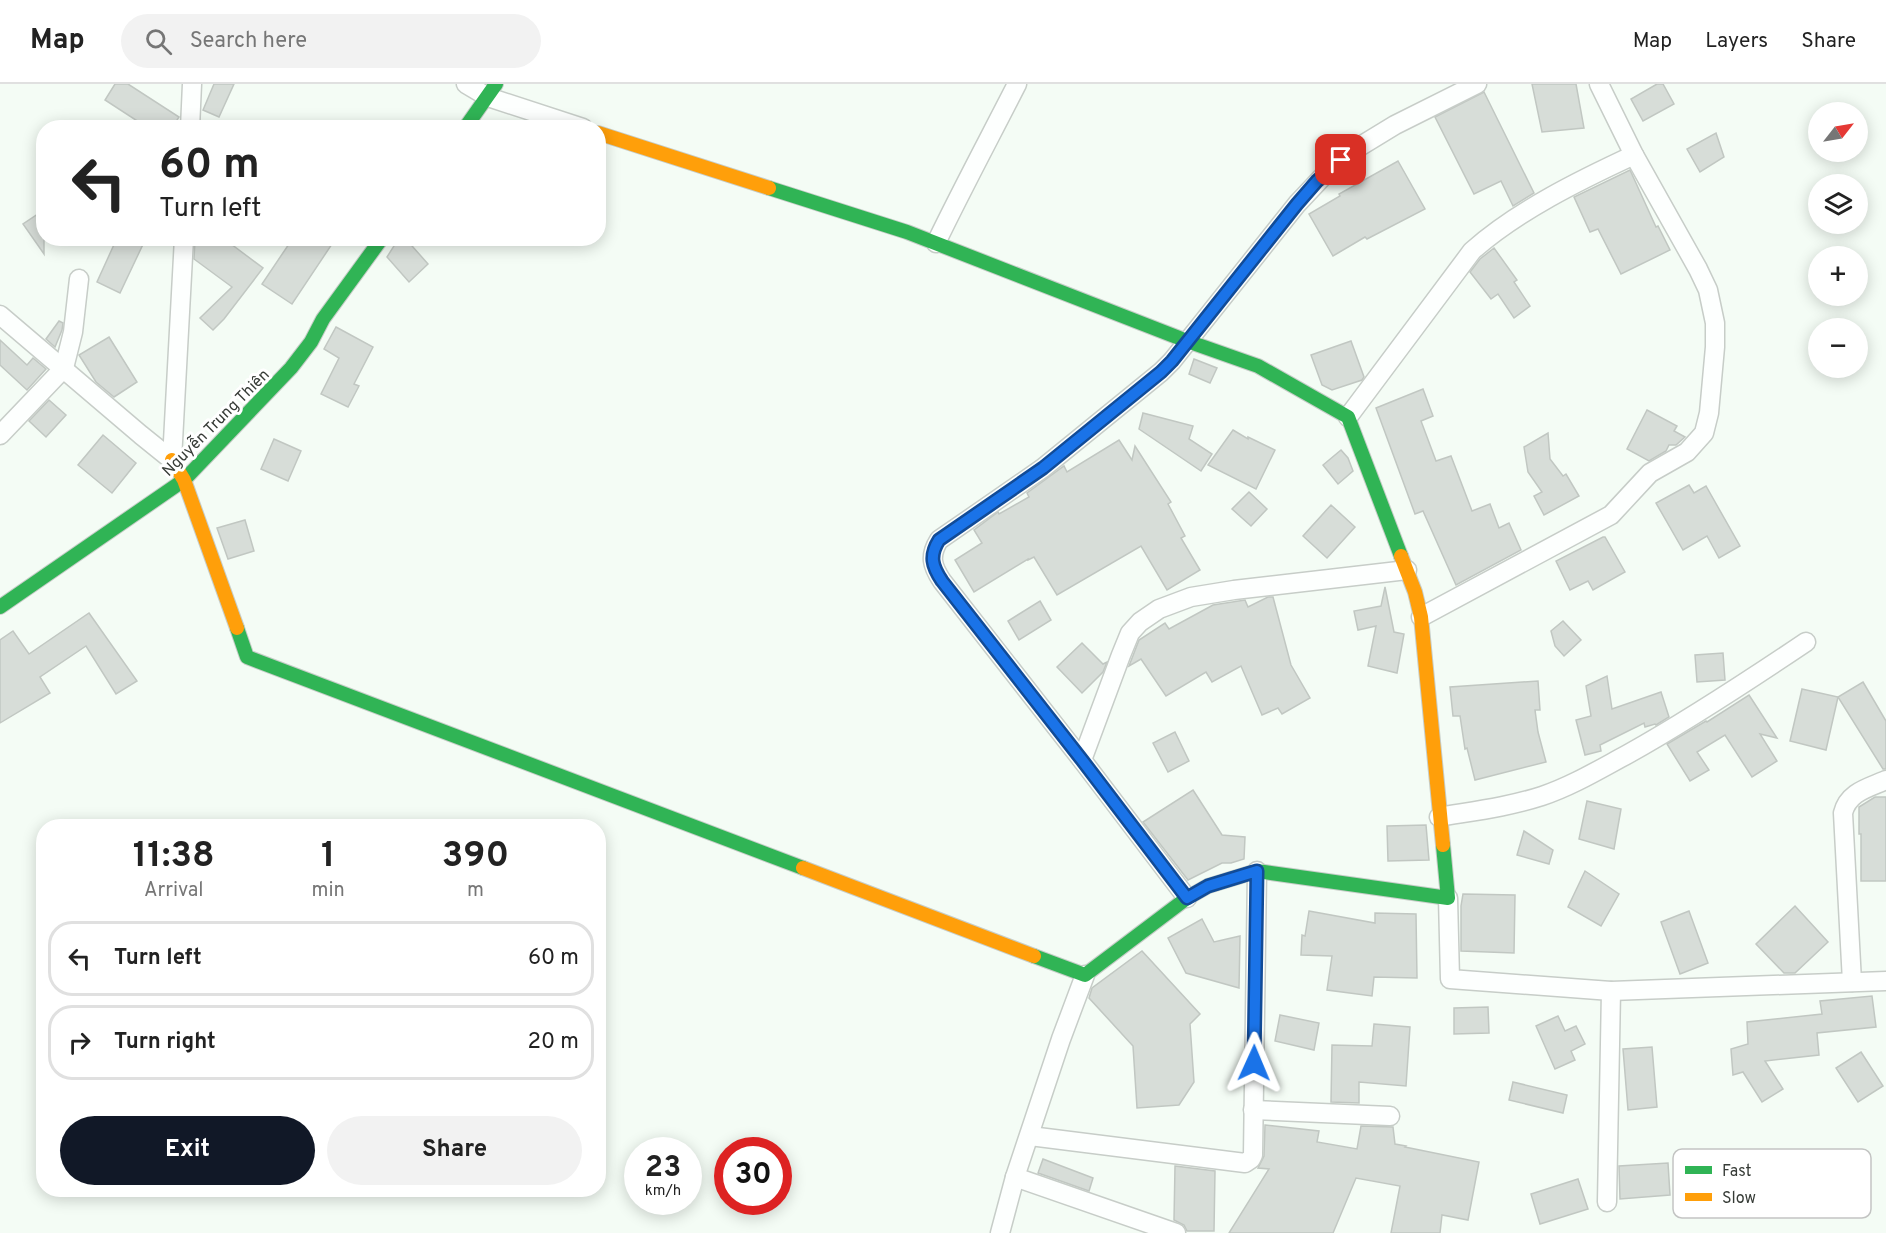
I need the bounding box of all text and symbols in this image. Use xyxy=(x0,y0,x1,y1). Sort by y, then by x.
search box xyxy=(121,14,541,68)
text: Map xyxy=(30,23,85,59)
icon: search xyxy=(142,25,175,58)
text: Search here xyxy=(190,28,307,55)
text: Map xyxy=(1633,28,1672,55)
text: Layers xyxy=(1705,28,1768,55)
text: Share xyxy=(1801,28,1856,55)
north arrow xyxy=(1808,102,1868,162)
map controls xyxy=(1808,102,1868,378)
pin xyxy=(1315,134,1366,185)
text: 60 m xyxy=(159,140,260,193)
icon: arrive xyxy=(1324,143,1357,176)
icon: left xyxy=(60,144,138,222)
button: layers xyxy=(1808,174,1868,234)
text: Turn left xyxy=(159,192,261,226)
button: + xyxy=(1808,246,1868,306)
button: − xyxy=(1808,318,1868,378)
street label: Nguyễn Trung Thiên xyxy=(157,364,274,481)
text: 11:38 xyxy=(133,834,215,880)
text: 1 xyxy=(321,834,335,880)
text: 390 xyxy=(442,834,509,880)
text: Arrival xyxy=(144,878,204,904)
text: min xyxy=(312,878,345,904)
text: m xyxy=(467,878,484,904)
icon: left xyxy=(63,942,96,975)
text: Turn left xyxy=(114,945,202,972)
text: 60 m xyxy=(528,945,579,972)
icon: right xyxy=(63,1026,96,1059)
text: Turn right xyxy=(114,1029,216,1056)
text: 20 m xyxy=(528,1029,579,1056)
position arrow xyxy=(1222,1031,1286,1095)
button: Exit xyxy=(60,1116,315,1185)
button: Share xyxy=(327,1116,582,1185)
speed limit sign: 30 xyxy=(714,1137,792,1215)
legend xyxy=(1673,1149,1871,1218)
text: 23 xyxy=(645,1150,681,1187)
text: Fast xyxy=(1722,1162,1752,1182)
text: km/h xyxy=(645,1182,681,1201)
text: Slow xyxy=(1722,1189,1756,1209)

